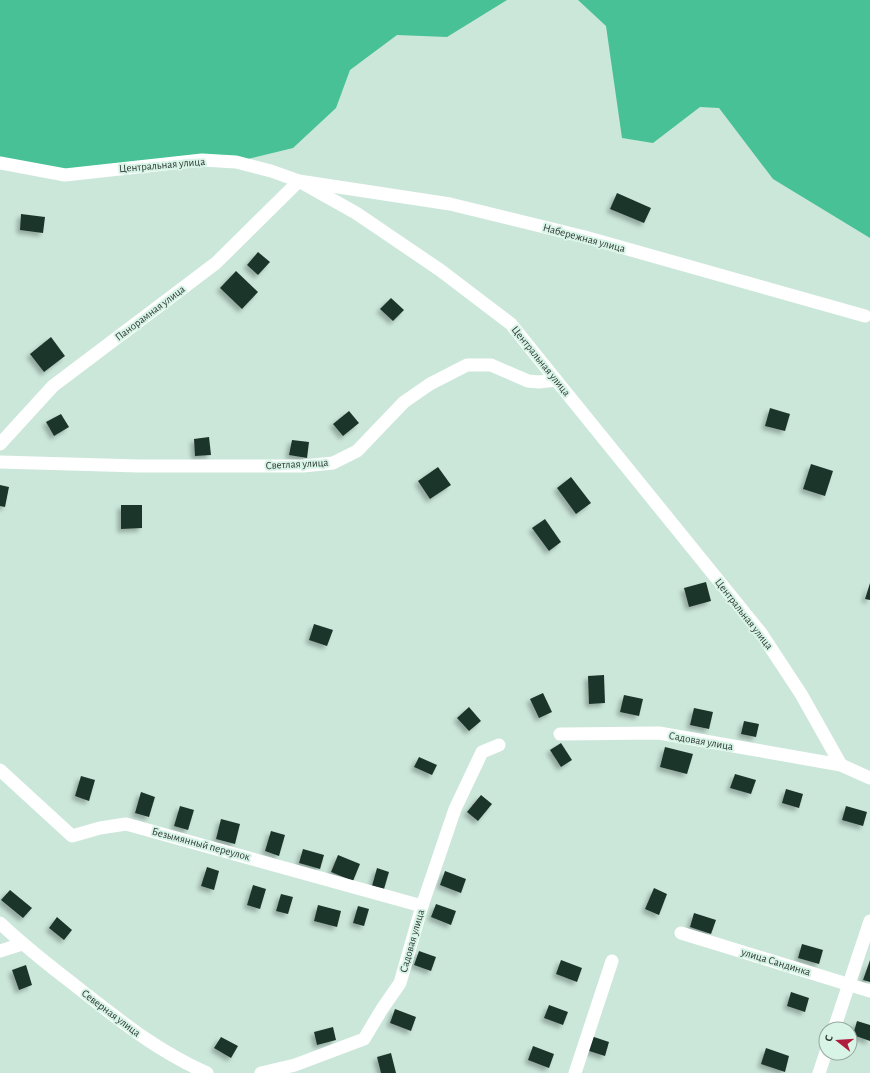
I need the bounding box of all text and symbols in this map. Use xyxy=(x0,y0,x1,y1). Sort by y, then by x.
street label: Центральная улица xyxy=(118,156,206,174)
street label: Набережная улица xyxy=(542,222,626,254)
street label: Панорамная улица xyxy=(113,283,187,343)
street label: Центральная улица xyxy=(509,324,573,398)
street label: Светлая улица xyxy=(265,457,329,471)
street label: Центральная улица xyxy=(713,577,775,651)
street label: Садовая улица xyxy=(668,730,734,752)
street label: Безымянный переулок xyxy=(151,826,251,862)
street label: Садовая улица xyxy=(398,908,426,974)
street label: улица Сандинка xyxy=(739,946,812,978)
street label: Северная улица xyxy=(80,987,142,1039)
north arrow xyxy=(818,1021,858,1061)
text: С xyxy=(823,1034,835,1043)

